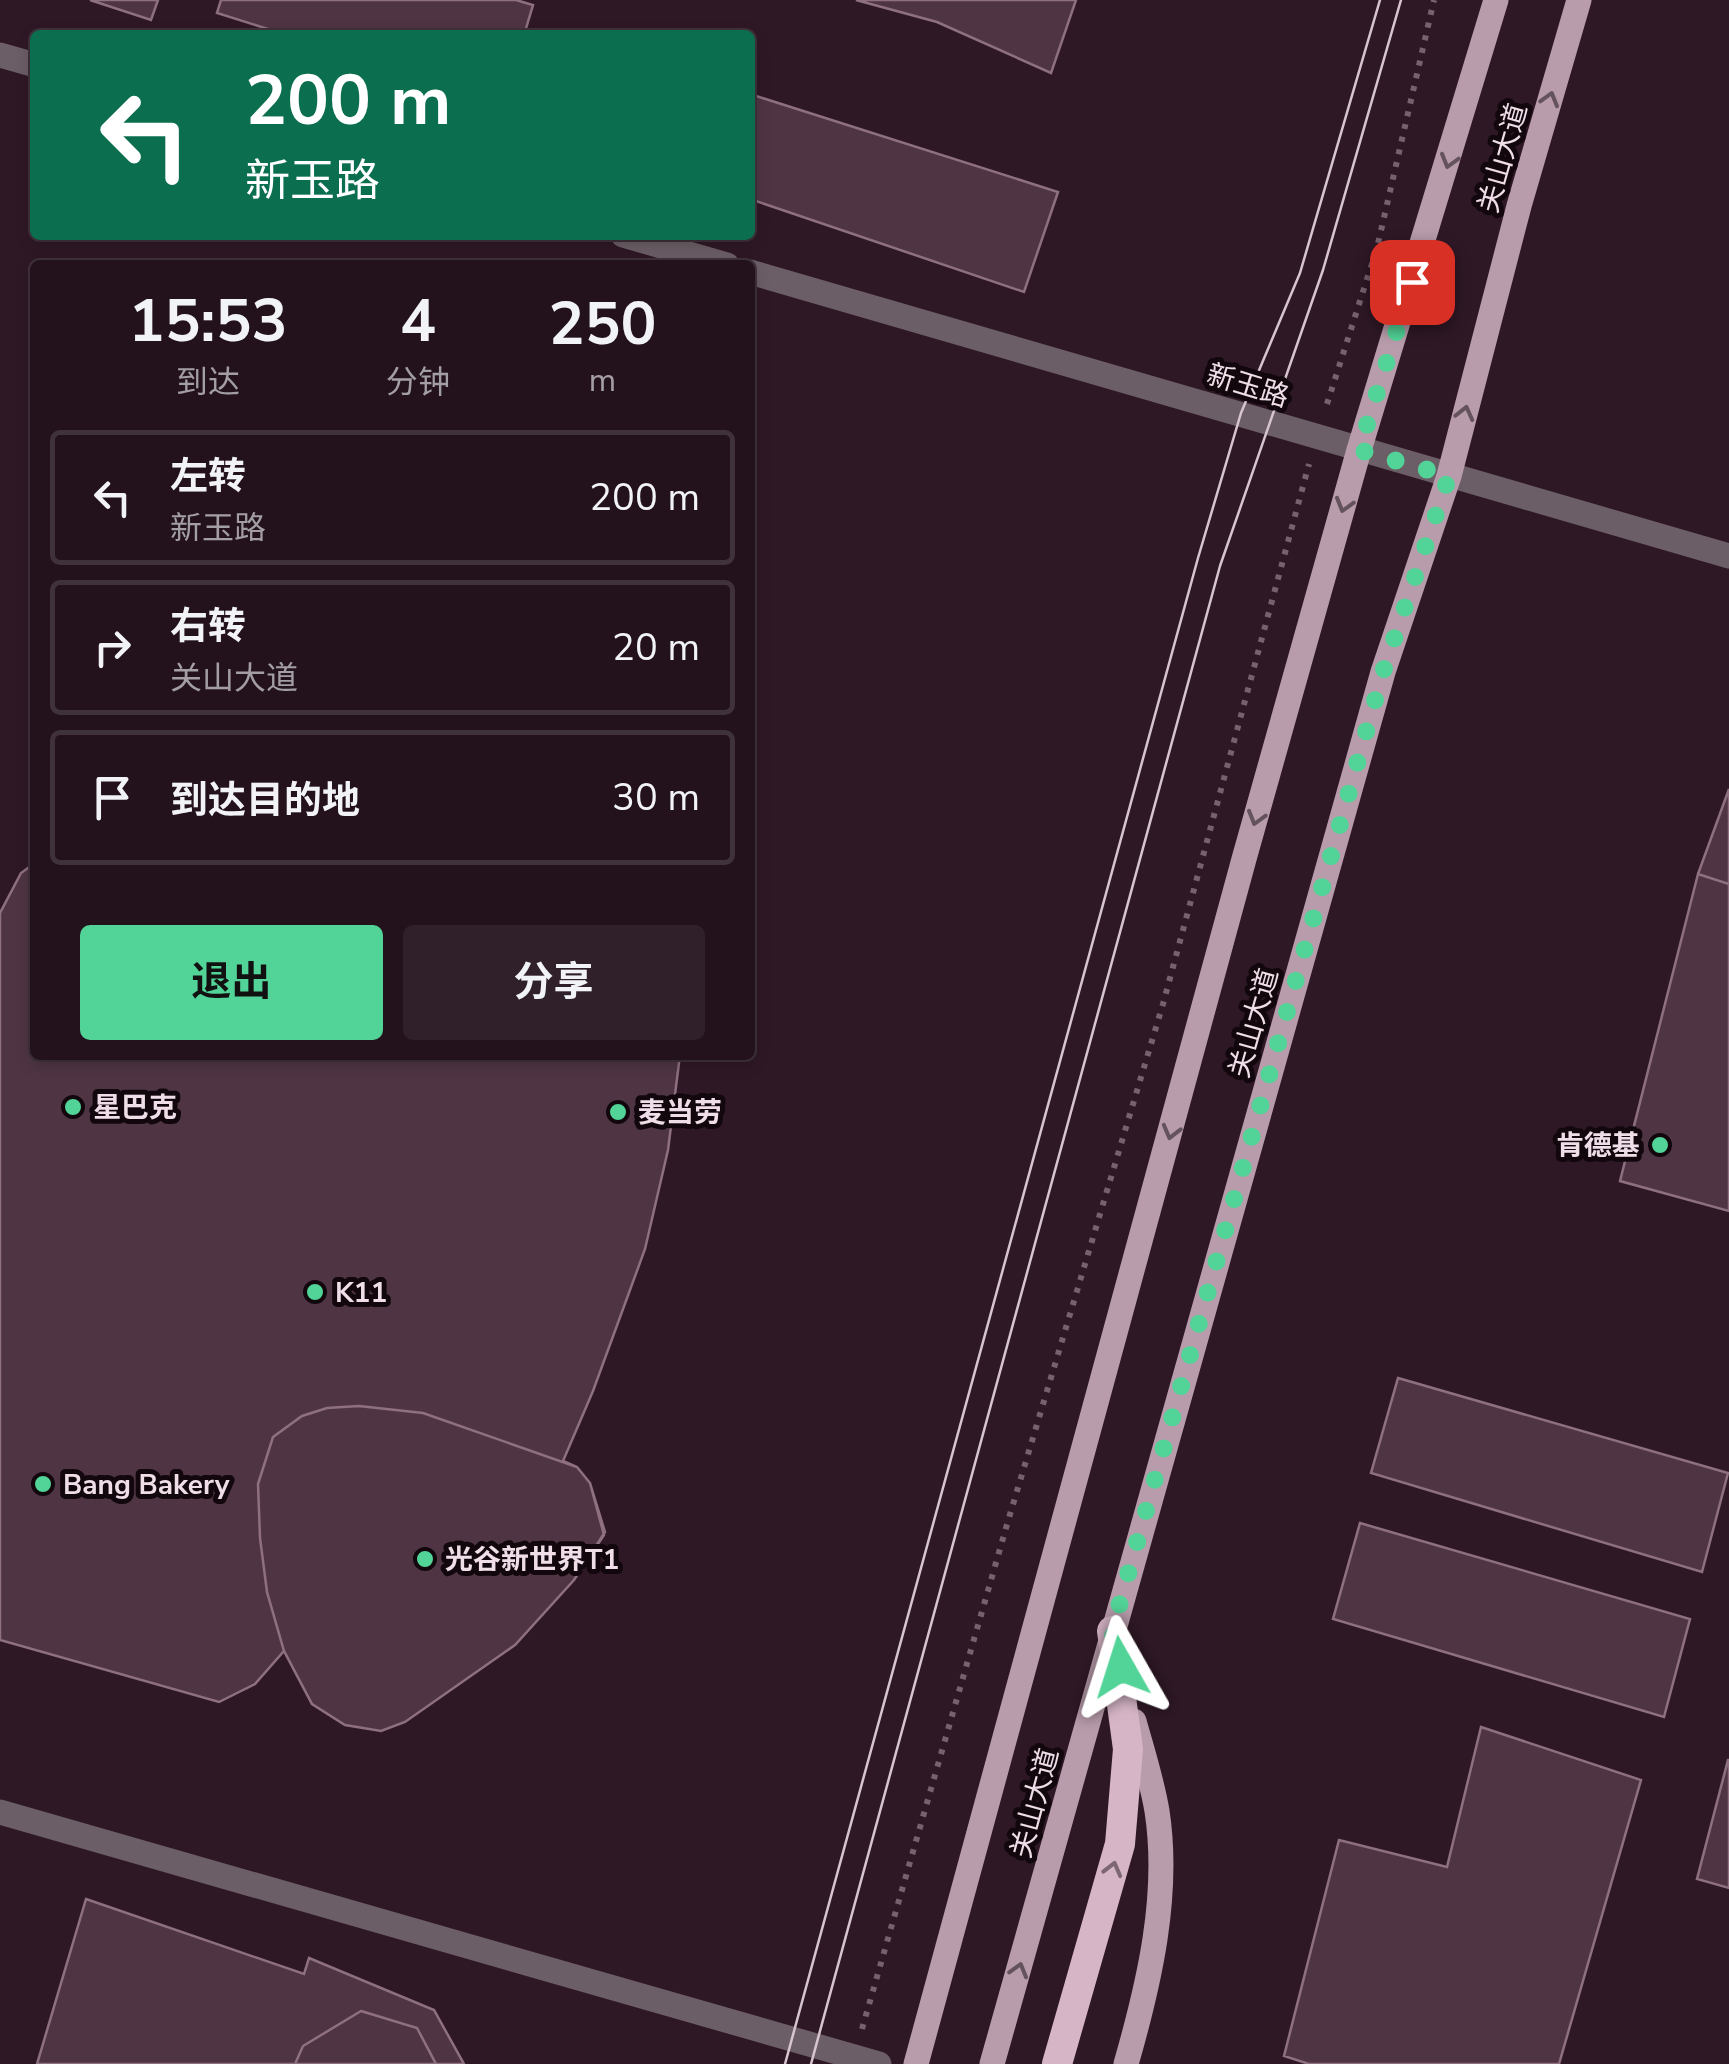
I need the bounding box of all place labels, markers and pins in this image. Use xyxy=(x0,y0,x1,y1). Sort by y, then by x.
pin xyxy=(1370,240,1455,325)
place label: 星巴克 xyxy=(93,1089,177,1127)
place label: 麦当劳 xyxy=(638,1094,722,1132)
marker: 星巴克 xyxy=(62,1096,84,1118)
marker: 麦当劳 xyxy=(607,1101,629,1123)
place label: 肯德基 xyxy=(1556,1127,1640,1165)
marker: 肯德基 xyxy=(1649,1134,1671,1156)
place label: K11 xyxy=(335,1274,387,1312)
marker: K11 xyxy=(304,1281,326,1303)
place label: Bang Bakery xyxy=(63,1466,230,1504)
marker: Bang Bakery xyxy=(32,1473,54,1495)
place label: 光谷新世界T1 xyxy=(445,1541,619,1579)
marker: 光谷新世界T1 xyxy=(414,1548,436,1570)

